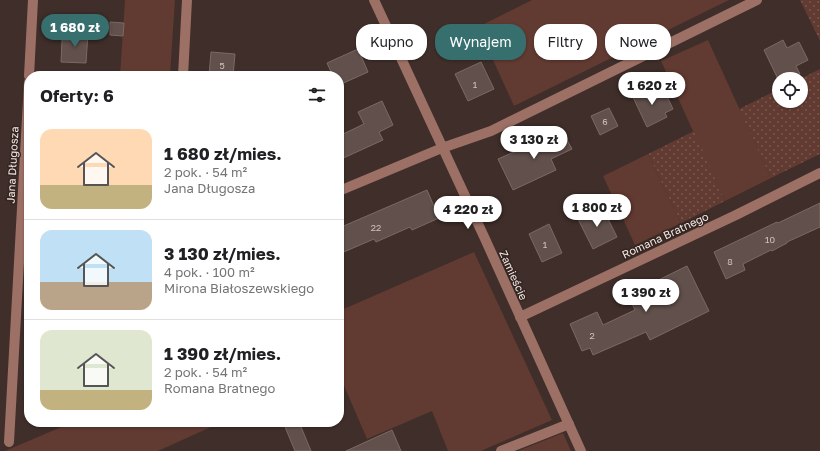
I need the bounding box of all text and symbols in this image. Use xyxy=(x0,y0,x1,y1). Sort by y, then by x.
pin: 1 680 zł xyxy=(34,14,116,48)
text: 1 680 zł xyxy=(50,19,100,35)
chip: Kupno xyxy=(356,24,427,60)
chip: Wynajem xyxy=(435,24,526,60)
chip: Filtry xyxy=(534,24,597,60)
chip: Nowe xyxy=(605,24,671,60)
house number: 5 xyxy=(219,60,225,71)
pin: 1 620 zł xyxy=(611,72,693,106)
map controls xyxy=(772,72,808,108)
button: locate xyxy=(772,72,808,108)
text: 1 620 zł xyxy=(627,77,677,93)
house number: 1 xyxy=(473,79,478,90)
icon: filters xyxy=(306,84,328,106)
text: Oferty: 6 xyxy=(40,85,114,106)
house number: 6 xyxy=(602,116,608,127)
street label: Jana Długosza xyxy=(3,126,21,204)
pin: 3 130 zł xyxy=(493,126,575,160)
text: 3 130 zł xyxy=(509,131,559,147)
text: 1 680 zł/mies. xyxy=(164,143,282,164)
icon: home xyxy=(72,145,120,193)
text: 2 pok. · 54 m² xyxy=(164,164,247,180)
text: Jana Długosza xyxy=(164,180,255,196)
pin: 1 800 zł xyxy=(556,194,638,228)
pin: 4 220 zł xyxy=(427,196,509,230)
text: 1 800 zł xyxy=(572,199,622,215)
text: 4 220 zł xyxy=(443,201,493,217)
street label: Romana Bratnego xyxy=(620,209,711,261)
house number: 22 xyxy=(371,222,381,233)
house number: 10 xyxy=(765,234,775,245)
house number: 1 xyxy=(543,239,548,250)
text: 3 130 zł/mies. xyxy=(164,243,281,264)
icon: home xyxy=(72,246,120,294)
street label: Zamieście xyxy=(497,248,531,302)
house number: 8 xyxy=(727,256,733,267)
text: 4 pok. · 100 m² xyxy=(164,264,255,280)
pin: 1 390 zł xyxy=(605,279,687,313)
text: Mirona Białoszewskiego xyxy=(164,280,314,296)
text: 1 390 zł xyxy=(621,284,671,300)
house number: 2 xyxy=(589,330,595,341)
text: 1 390 zł/mies. xyxy=(164,343,281,364)
icon: home xyxy=(72,346,120,394)
text: 2 pok. · 54 m² xyxy=(164,364,247,380)
text: Romana Bratnego xyxy=(164,380,275,396)

